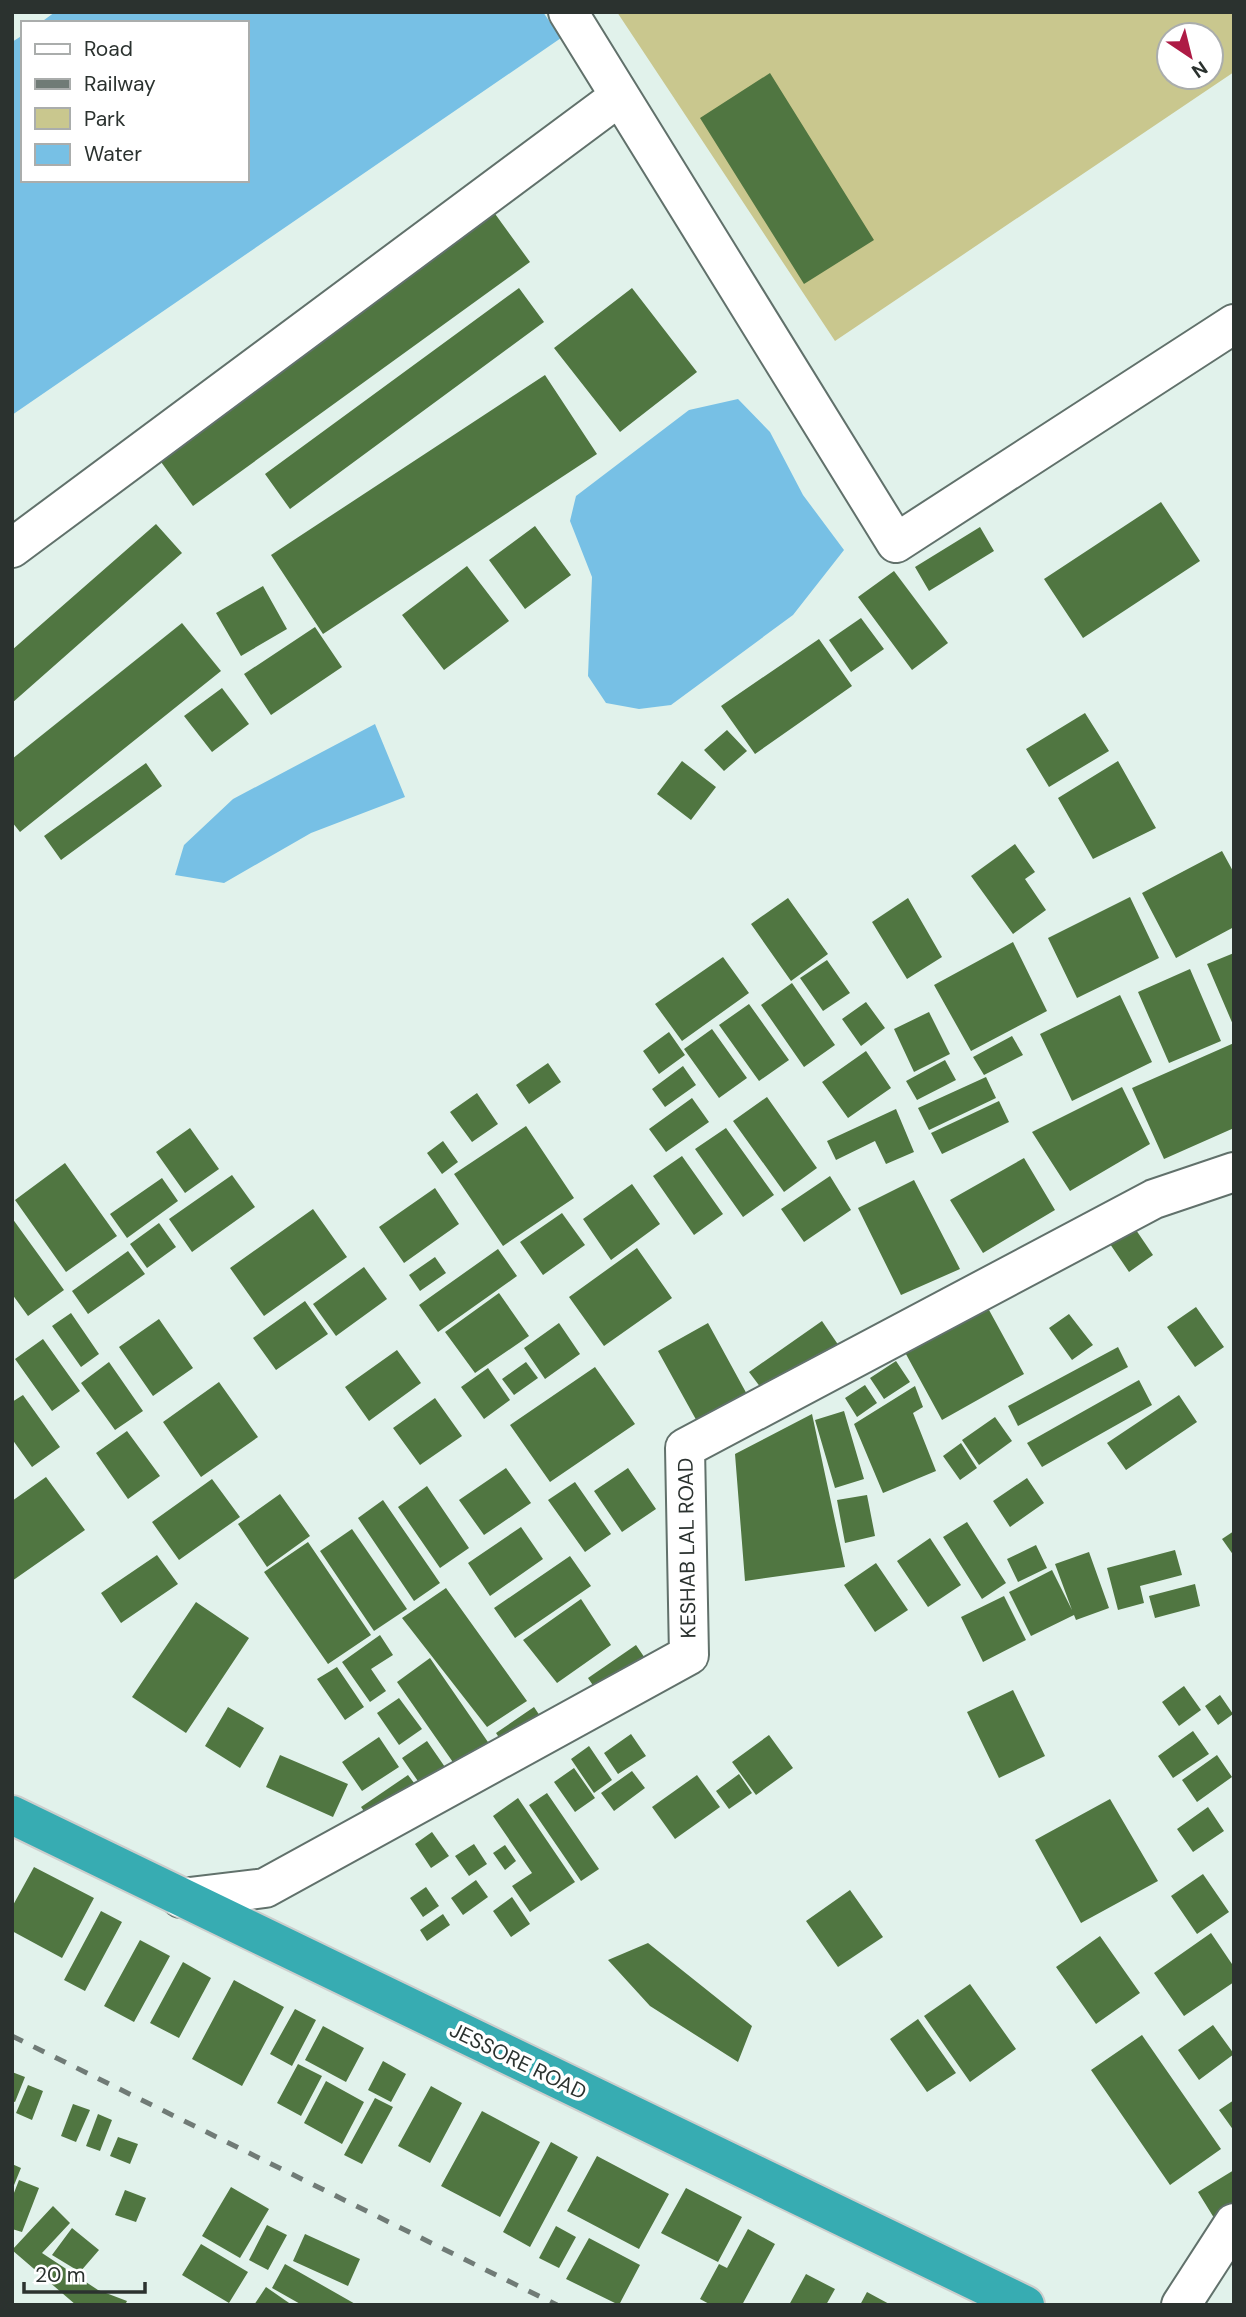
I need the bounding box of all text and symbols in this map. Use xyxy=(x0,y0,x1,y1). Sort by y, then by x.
legend xyxy=(21,21,248,182)
north arrow xyxy=(1155,21,1225,91)
text: Road xyxy=(84,35,133,63)
text: N xyxy=(1187,55,1212,84)
text: Railway xyxy=(84,70,156,98)
text: Park xyxy=(84,105,126,133)
text: Water xyxy=(84,140,142,168)
street label: KESHAB LAL ROAD xyxy=(671,1457,703,1639)
street label: JESSORE ROAD xyxy=(445,2016,591,2106)
scale bar xyxy=(24,2250,145,2294)
text: 20 m xyxy=(35,2261,86,2289)

